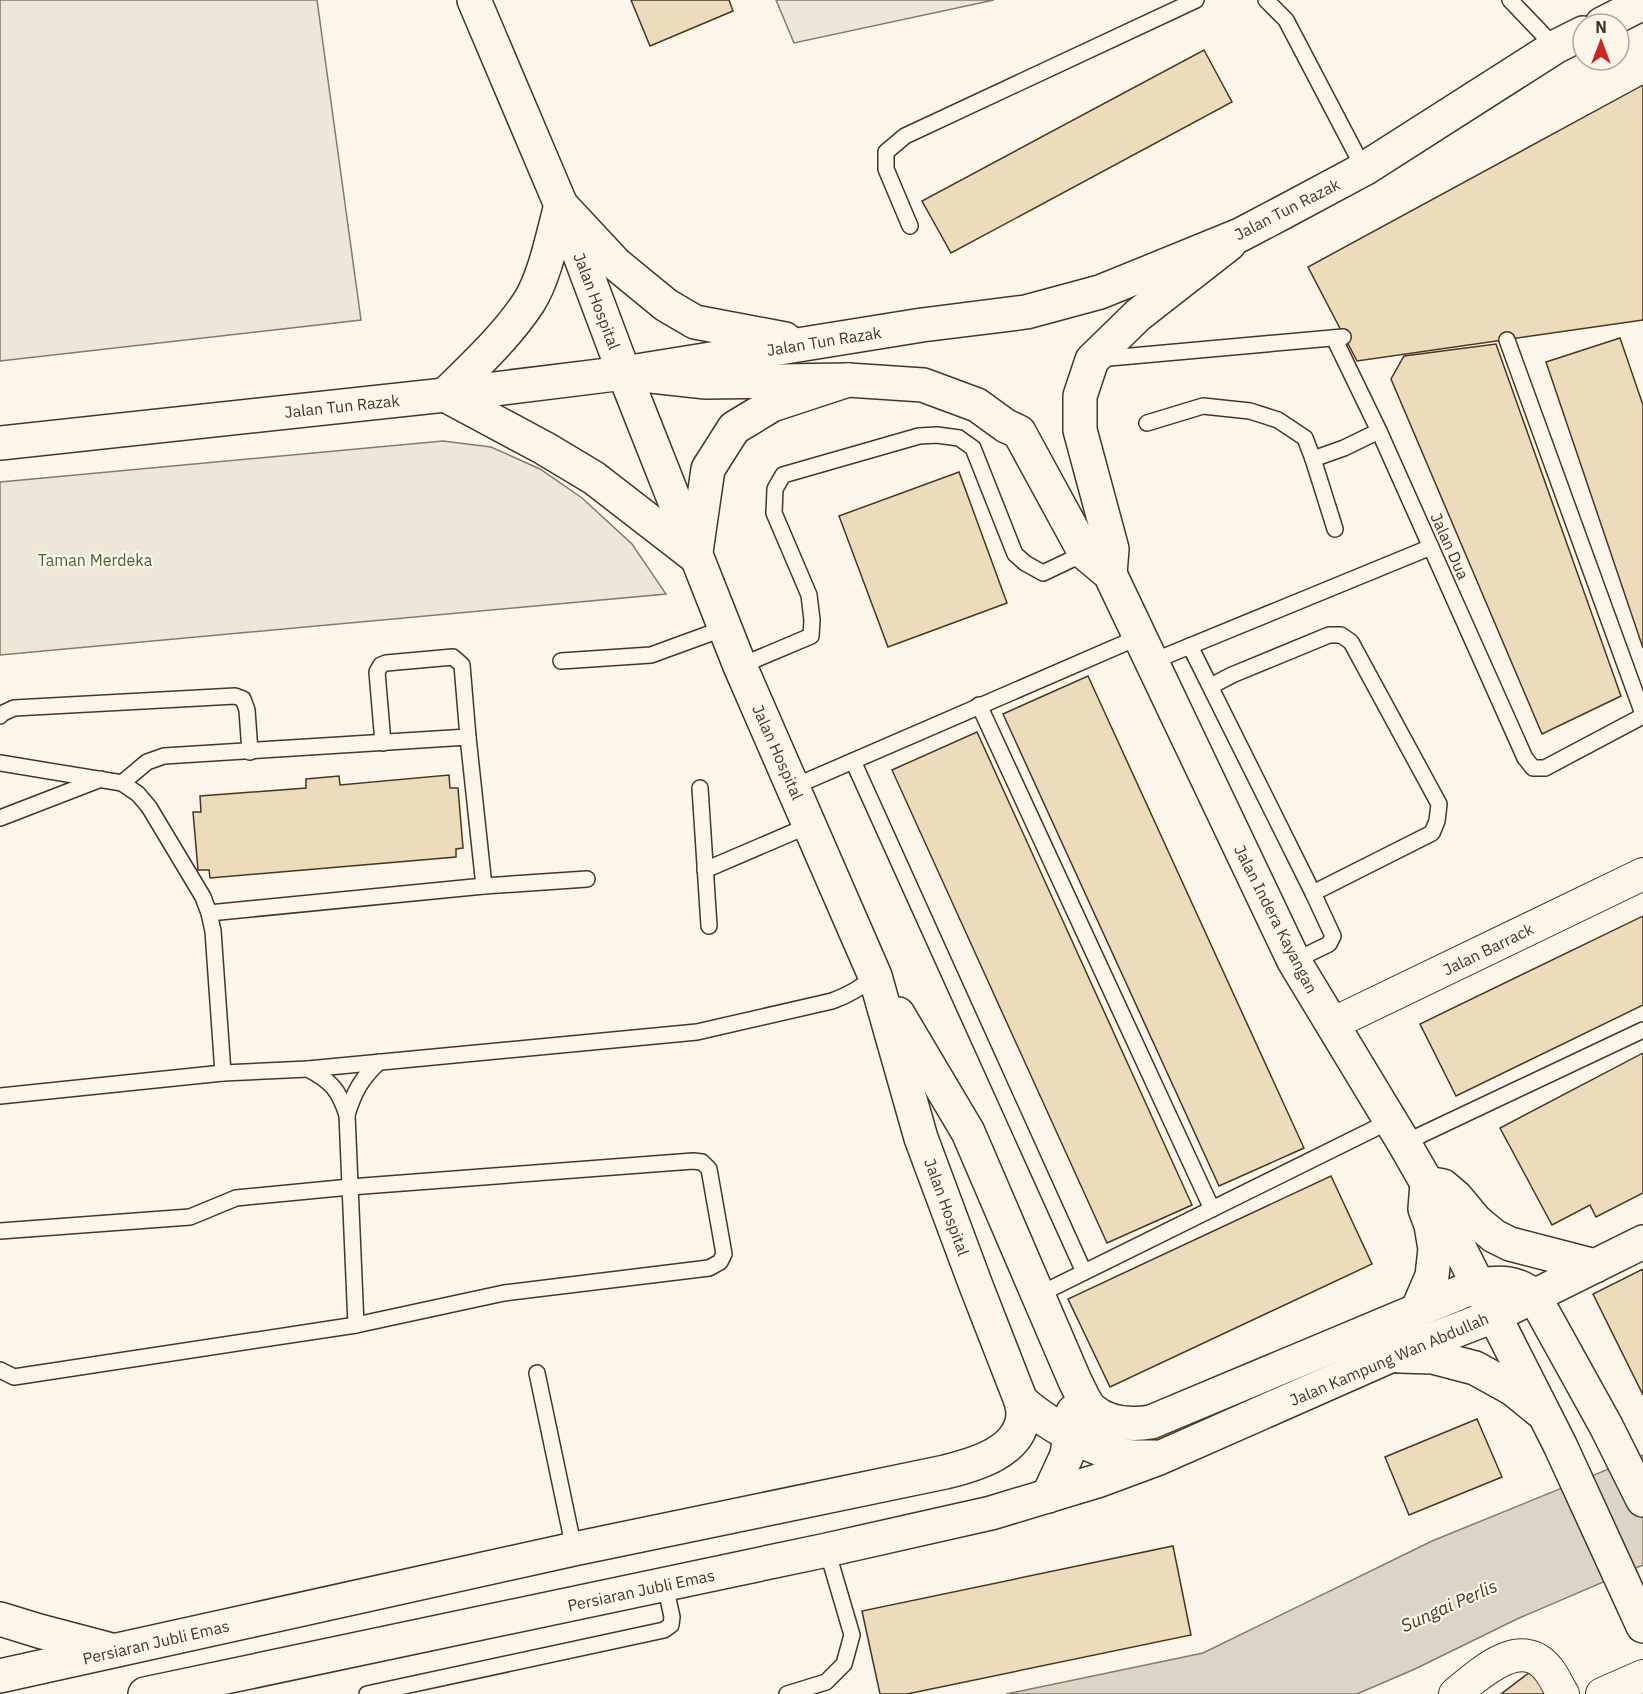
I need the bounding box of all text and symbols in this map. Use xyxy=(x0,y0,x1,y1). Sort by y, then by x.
north arrow xyxy=(1571,12,1631,72)
text: N xyxy=(1595,17,1607,37)
street label: Jalan Tun Razak xyxy=(1231,174,1344,244)
street label: Jalan Hospital xyxy=(569,250,625,352)
street label: Jalan Tun Razak xyxy=(765,322,883,360)
street label: Jalan Tun Razak xyxy=(283,390,401,422)
street label: Jalan Dua xyxy=(1426,510,1474,583)
park label: Taman Merdeka xyxy=(38,550,153,570)
street label: Jalan Hospital xyxy=(748,701,808,803)
street label: Jalan Indera Kayangan xyxy=(1230,841,1322,997)
street label: Jalan Barrack xyxy=(1439,918,1537,980)
street label: Jalan Hospital xyxy=(920,1156,974,1258)
street label: Jalan Kampung Wan Abdullah xyxy=(1286,1308,1492,1410)
street label: Persiaran Jubli Emas xyxy=(566,1565,716,1615)
water label: Sungai Perlis xyxy=(1397,1574,1501,1637)
street label: Persiaran Jubli Emas xyxy=(81,1615,231,1669)

